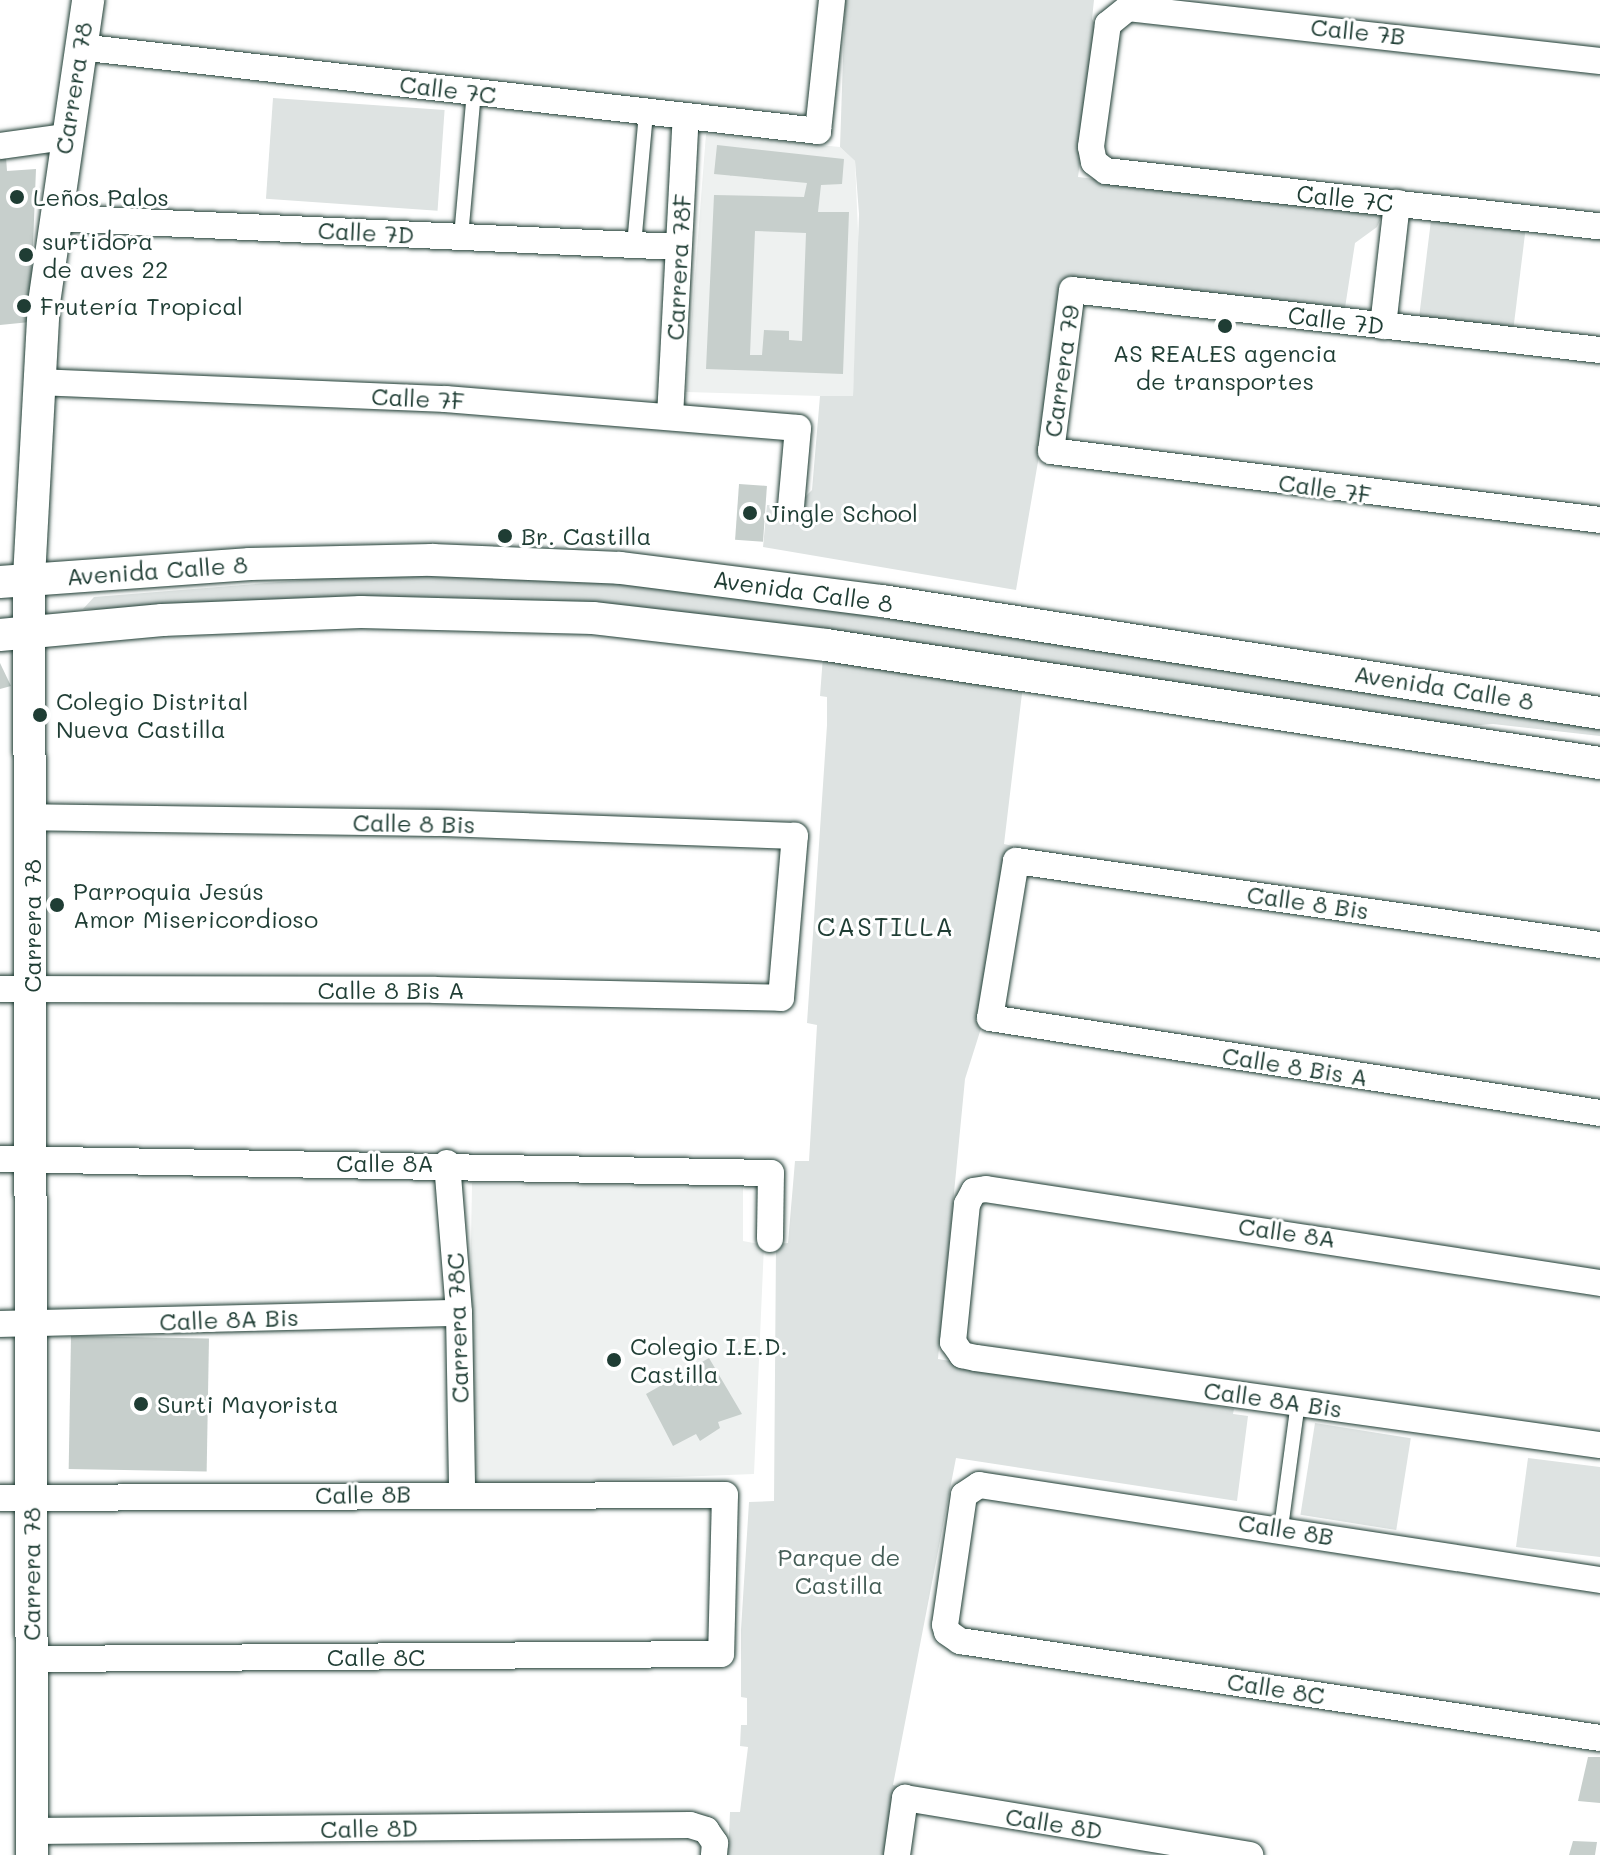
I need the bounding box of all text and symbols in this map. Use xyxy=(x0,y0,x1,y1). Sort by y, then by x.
street label: Calle 7B xyxy=(1309,12,1407,50)
street label: Carrera 78 xyxy=(48,20,98,156)
street label: Calle 7C xyxy=(398,69,498,109)
street label: Calle 7C xyxy=(1295,179,1395,217)
place label: Leños Palos xyxy=(33,183,169,211)
marker: Leños Palos xyxy=(8,188,26,206)
street label: Carrera 78F xyxy=(660,193,696,341)
street label: Calle 7D xyxy=(317,215,415,249)
place label: surtidora de aves 22 xyxy=(42,227,168,283)
marker: surtidora de aves 22 xyxy=(17,246,35,264)
place label: Frutería Tropical xyxy=(40,292,243,320)
marker: Frutería Tropical xyxy=(15,297,33,315)
street label: Calle 7D xyxy=(1286,300,1386,340)
street label: Carrera 79 xyxy=(1037,303,1085,439)
marker: AS REALES agencia de transportes xyxy=(1216,317,1234,335)
place label: AS REALES agencia de transportes xyxy=(1113,339,1337,395)
street label: Calle 7F xyxy=(371,381,465,415)
street label: Calle 7F xyxy=(1277,467,1373,509)
place label: Jingle School xyxy=(766,499,918,527)
marker: Jingle School xyxy=(741,504,759,522)
place label: Br. Castilla xyxy=(521,522,651,550)
marker: Br. Castilla xyxy=(496,527,514,545)
street label: Avenida Calle 8 xyxy=(65,549,249,591)
street label: Avenida Calle 8 xyxy=(711,564,895,618)
street label: Avenida Calle 8 xyxy=(1352,659,1536,715)
place label: Colegio Distrital Nueva Castilla xyxy=(56,687,248,743)
marker: Colegio Distrital Nueva Castilla xyxy=(31,706,49,724)
street label: Calle 8 Bis xyxy=(352,808,476,838)
street label: Carrera 78 xyxy=(18,859,46,993)
place label: Parroquia Jesús Amor Misericordioso xyxy=(73,877,318,933)
street label: Calle 8 Bis xyxy=(1245,879,1371,925)
marker: Parroquia Jesús Amor Misericordioso xyxy=(48,896,66,914)
district label: CASTILLA xyxy=(817,911,955,943)
street label: Calle 8 Bis A xyxy=(317,976,465,1004)
street label: Calle 8 Bis A xyxy=(1220,1040,1370,1092)
street label: Calle 8A xyxy=(336,1149,434,1177)
street label: Calle 8A xyxy=(1237,1211,1337,1253)
street label: Carrera 78C xyxy=(440,1252,474,1404)
street label: Calle 8A Bis xyxy=(159,1302,299,1336)
place label: Colegio I.E.D. Castilla xyxy=(630,1332,787,1388)
marker: Colegio I.E.D. Castilla xyxy=(605,1351,623,1369)
street label: Calle 8A Bis xyxy=(1202,1375,1344,1423)
place label: Surti Mayorista xyxy=(157,1390,339,1418)
marker: Surti Mayorista xyxy=(132,1395,150,1413)
street label: Calle 8B xyxy=(315,1479,411,1509)
street label: Carrera 78 xyxy=(17,1507,45,1641)
street label: Calle 8B xyxy=(1236,1507,1336,1551)
park label: Parque de Castilla xyxy=(778,1543,900,1599)
street label: Calle 8C xyxy=(327,1643,425,1671)
street label: Calle 8C xyxy=(1225,1666,1327,1710)
street label: Calle 8D xyxy=(1004,1801,1104,1845)
street label: Calle 8D xyxy=(320,1813,418,1843)

